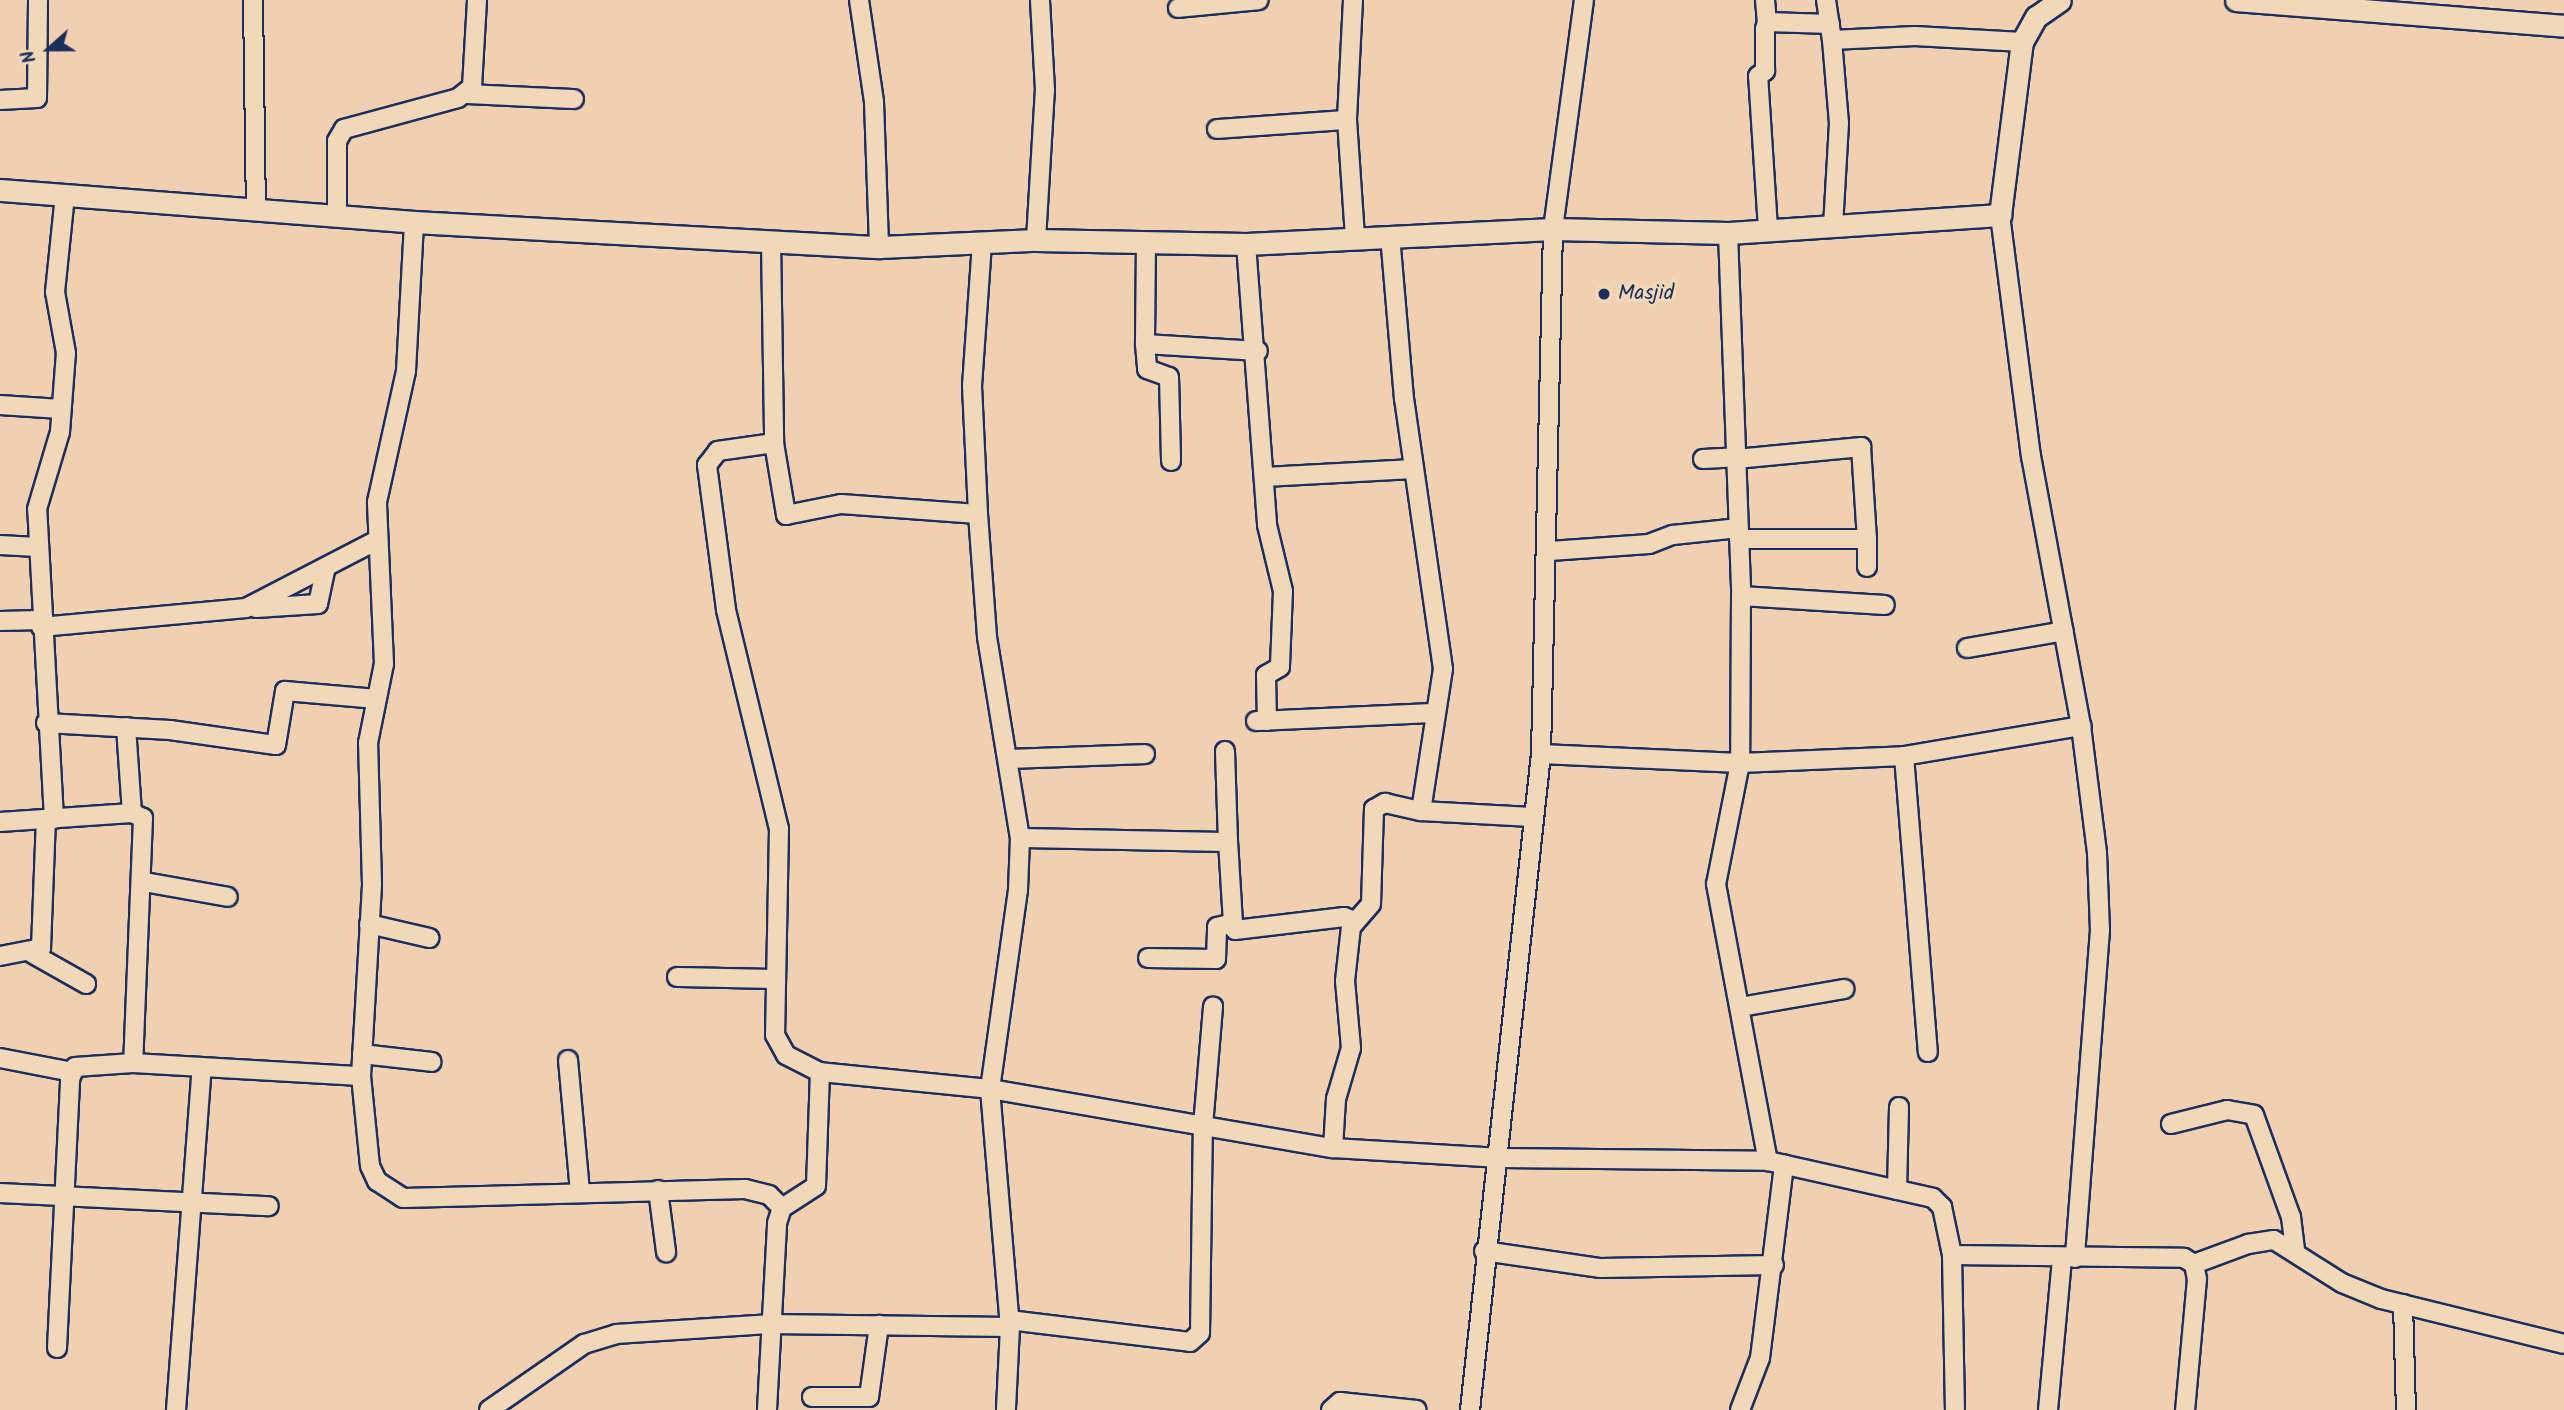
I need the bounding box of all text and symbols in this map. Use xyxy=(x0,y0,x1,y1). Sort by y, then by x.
north arrow xyxy=(14,14,84,84)
text: N xyxy=(13,46,46,68)
place label: Masjid xyxy=(1618,281,1674,307)
marker: Masjid xyxy=(1596,286,1612,302)

